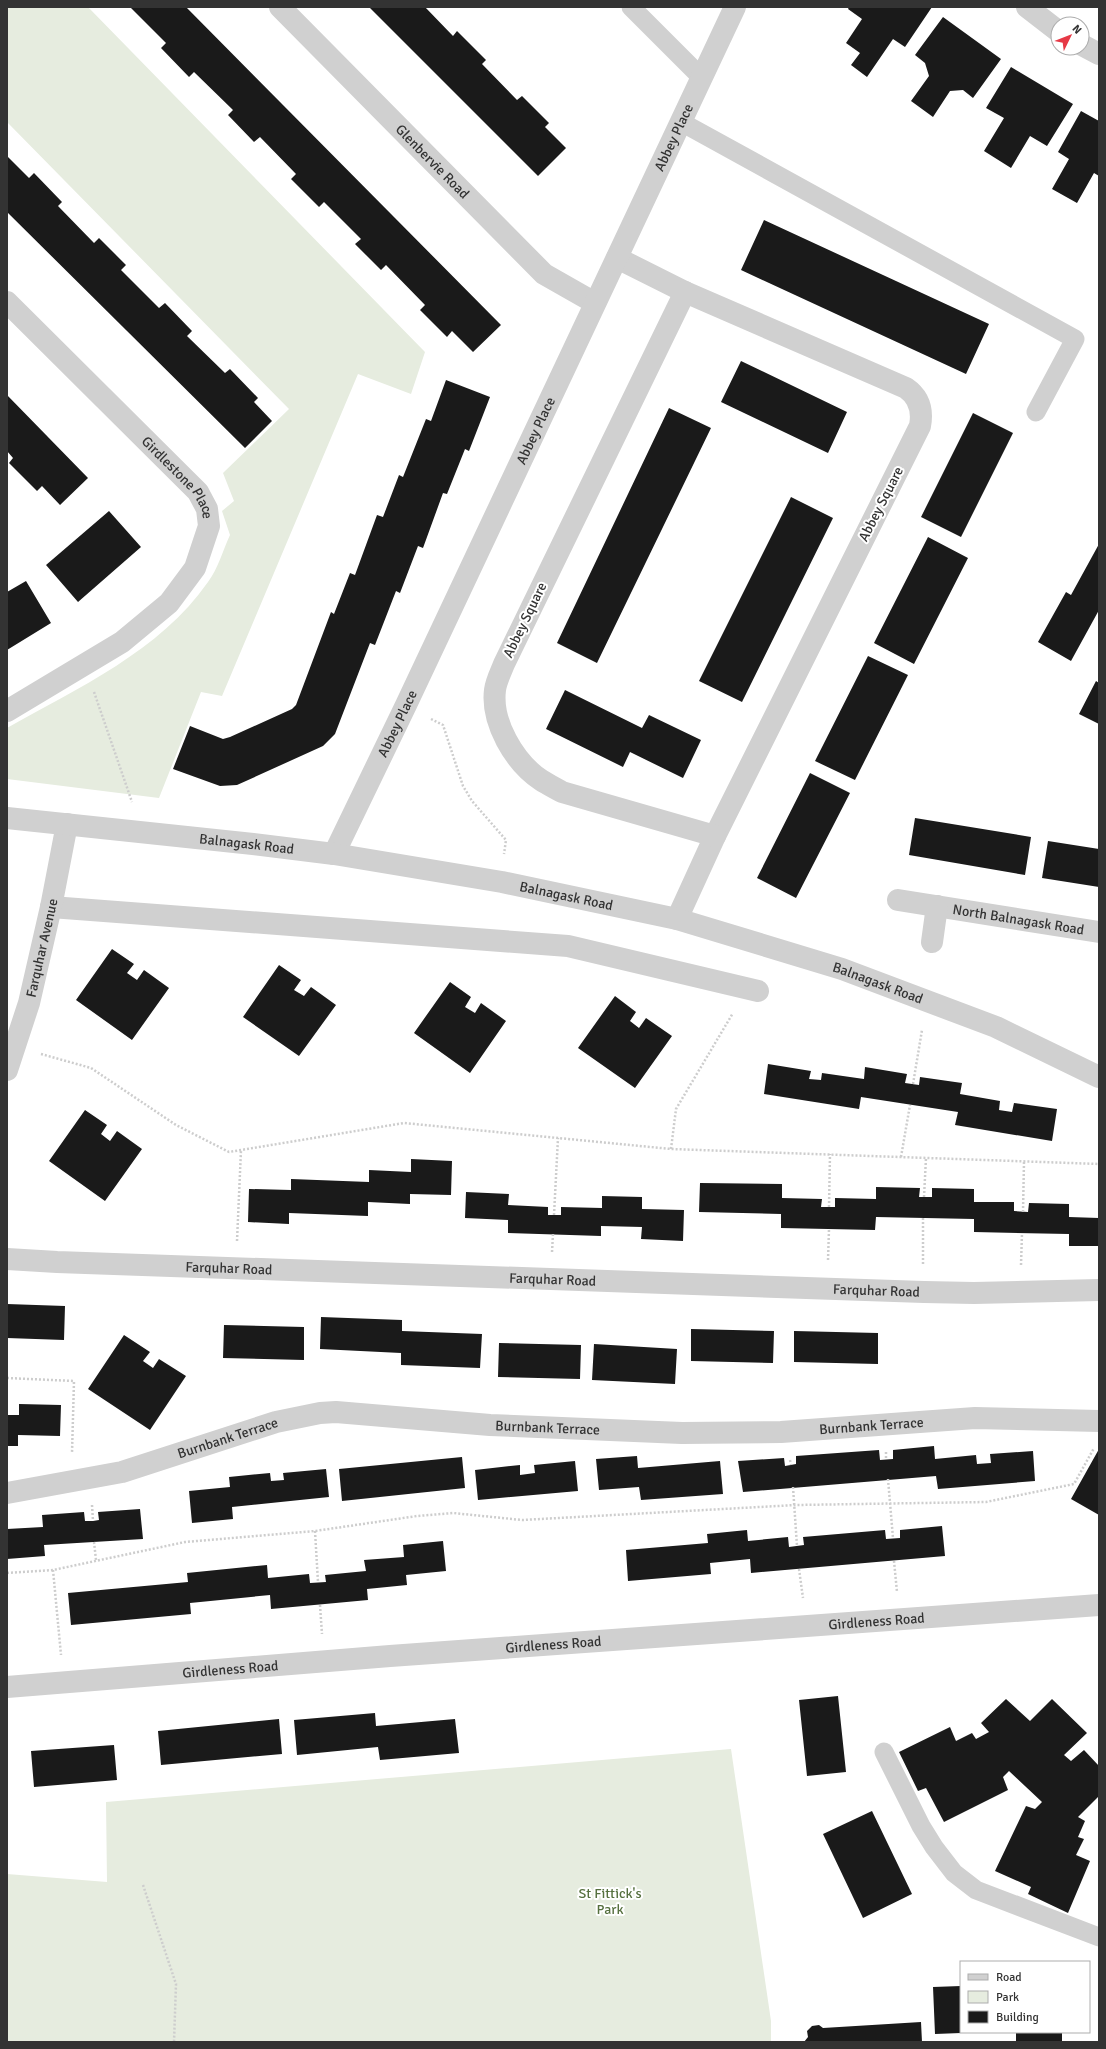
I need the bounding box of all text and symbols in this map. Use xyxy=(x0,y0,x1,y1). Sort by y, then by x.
north arrow xyxy=(1050,16,1090,56)
text: N xyxy=(1070,22,1084,37)
street label: Abbey Place xyxy=(650,101,697,174)
street label: Glenbervie Road xyxy=(392,121,473,202)
street label: Abbey Place xyxy=(512,394,559,467)
street label: Girdlestone Place xyxy=(138,432,217,520)
street label: Abbey Square xyxy=(855,464,907,544)
street label: Abbey Square xyxy=(499,580,551,660)
street label: Abbey Place xyxy=(374,687,420,760)
street label: Balnagask Road xyxy=(198,830,295,857)
street label: Balnagask Road xyxy=(518,877,615,914)
street label: Farquhar Avenue xyxy=(22,897,61,999)
street label: North Balnagask Road xyxy=(951,900,1085,938)
street label: Balnagask Road xyxy=(831,958,925,1007)
street label: Farquhar Road xyxy=(185,1258,273,1278)
street label: Farquhar Road xyxy=(509,1269,596,1289)
street label: Farquhar Road xyxy=(833,1280,920,1300)
street label: Burnbank Terrace xyxy=(175,1413,280,1462)
street label: Burnbank Terrace xyxy=(818,1413,924,1438)
street label: Burnbank Terrace xyxy=(495,1417,600,1438)
street label: Girdleness Road xyxy=(828,1609,925,1633)
street label: Girdleness Road xyxy=(505,1632,602,1656)
street label: Girdleness Road xyxy=(182,1657,279,1681)
park label: St Fittick's Park xyxy=(578,1885,642,1918)
legend xyxy=(960,1961,1090,2033)
text: Road xyxy=(996,1970,1022,1985)
text: Park xyxy=(996,1990,1019,2005)
text: Building xyxy=(996,2010,1039,2025)

